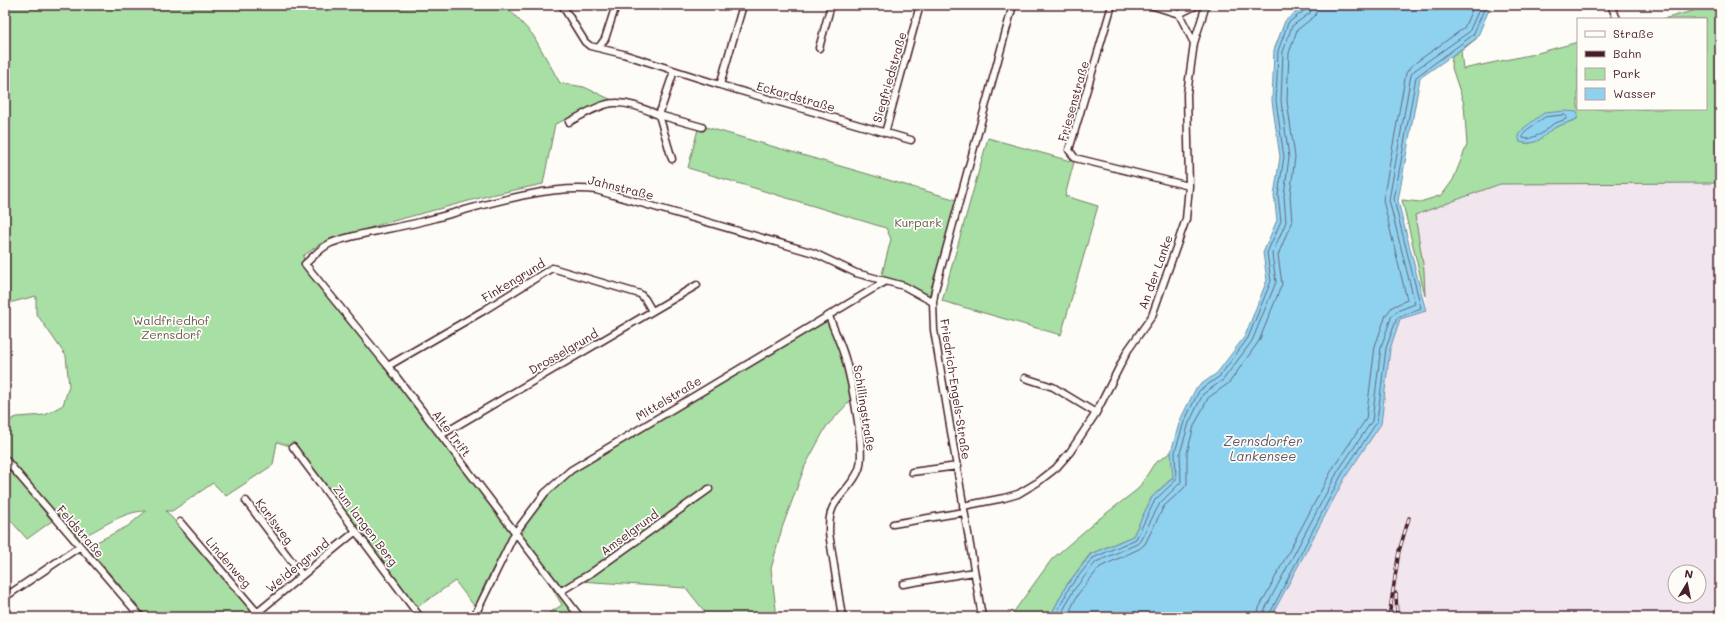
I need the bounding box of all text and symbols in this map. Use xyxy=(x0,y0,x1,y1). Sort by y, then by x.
legend xyxy=(1577,18,1707,110)
text: Straße xyxy=(1613,25,1654,41)
street label: Siegfriedstraße xyxy=(868,30,910,124)
text: Bahn xyxy=(1613,45,1641,61)
street label: Friesenstraße xyxy=(1054,59,1092,143)
text: Park xyxy=(1613,65,1640,81)
street label: Eckardstraße xyxy=(755,77,837,115)
text: Wasser xyxy=(1613,85,1656,101)
street label: Jahnstraße xyxy=(586,171,656,203)
park label: Kurpark xyxy=(894,214,942,230)
street label: An der Lanke xyxy=(1134,233,1176,311)
street label: Finkengrund xyxy=(478,255,548,305)
park label: Waldfriedhof Zernsdorf xyxy=(133,312,210,342)
street label: Friedrich-Engels-Straße xyxy=(937,317,975,461)
street label: Drosselgrund xyxy=(526,325,601,377)
street label: Schillingstraße xyxy=(850,364,880,452)
street label: Mittelstraße xyxy=(632,372,704,424)
street label: Alte Trift xyxy=(429,407,475,459)
water label: Zernsdorfer Lankensee xyxy=(1224,432,1303,464)
street label: Zum langen Berg xyxy=(330,481,402,569)
street label: Karlsweg xyxy=(253,495,297,547)
street label: Feldstraße xyxy=(54,501,108,561)
street label: Amselgrund xyxy=(597,505,662,558)
street label: Lindenweg xyxy=(203,533,255,591)
street label: Weidengrund xyxy=(262,534,332,595)
north arrow xyxy=(1667,564,1707,604)
text: N xyxy=(1683,566,1694,582)

